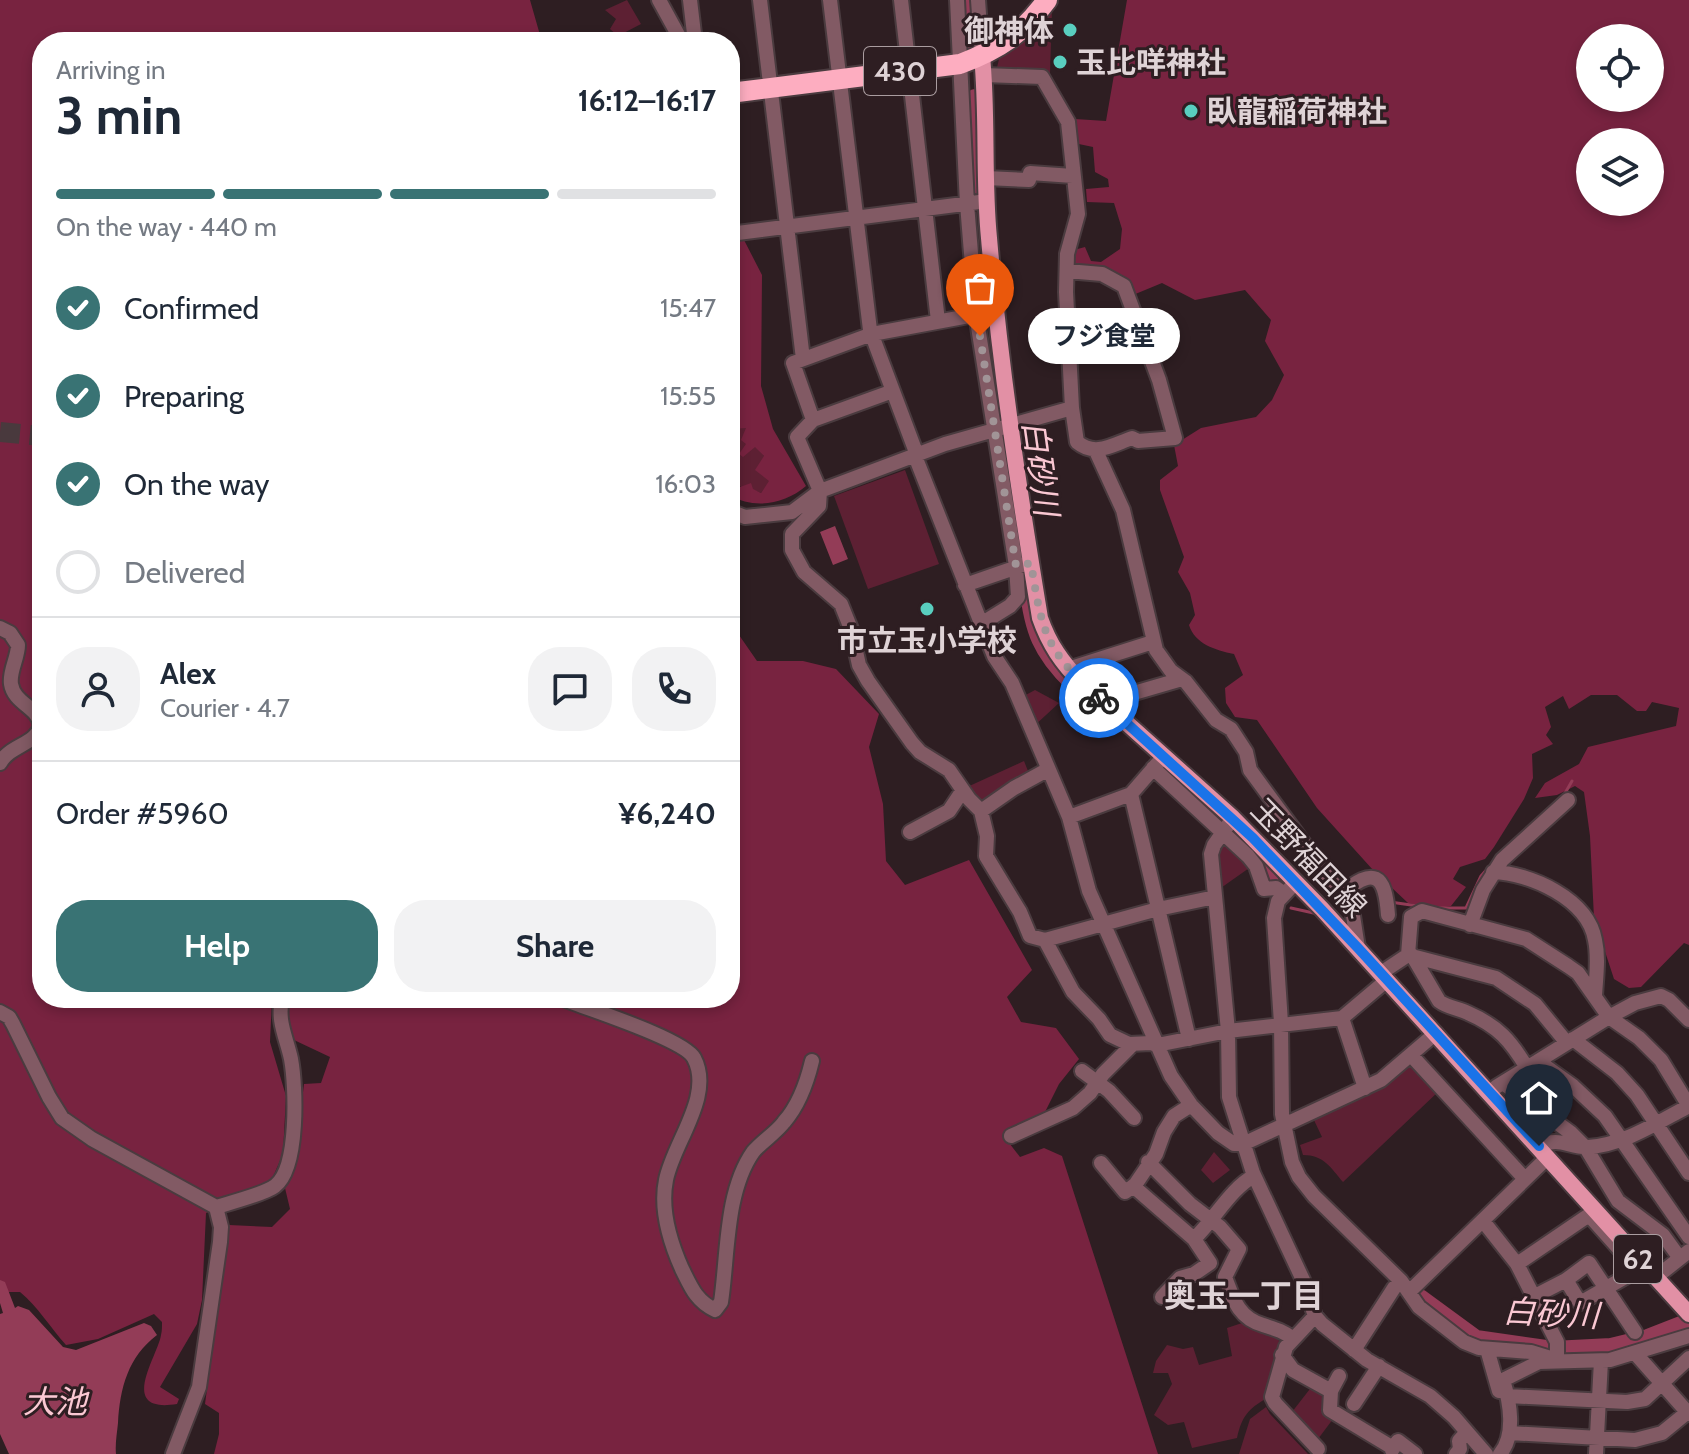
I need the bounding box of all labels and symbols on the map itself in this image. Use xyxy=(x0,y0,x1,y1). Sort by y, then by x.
place label: 御神体 xyxy=(964,12,1054,49)
marker: 御神体 xyxy=(1061,21,1079,39)
place label: 玉比咩神社 xyxy=(1076,44,1226,81)
road number: 430 xyxy=(864,47,936,95)
marker: 玉比咩神社 xyxy=(1051,53,1069,71)
place label: 臥龍稲荷神社 xyxy=(1207,93,1387,130)
marker: 臥龍稲荷神社 xyxy=(1182,102,1200,120)
pin xyxy=(946,254,1014,336)
callout: フジ食堂 xyxy=(1028,308,1180,364)
water label: 白砂川 xyxy=(1015,418,1067,521)
marker: 市立玉小学校 xyxy=(918,600,936,618)
place label: 市立玉小学校 xyxy=(837,622,1017,659)
courier xyxy=(1059,658,1139,738)
street label: 玉野福田線 xyxy=(1244,791,1374,925)
pin xyxy=(1505,1064,1573,1146)
road number: 62 xyxy=(1614,1235,1662,1283)
district label: 奥玉一丁目 xyxy=(1164,1276,1324,1315)
water label: 白砂川 xyxy=(1502,1291,1603,1335)
water label: 大池 xyxy=(23,1382,90,1421)

